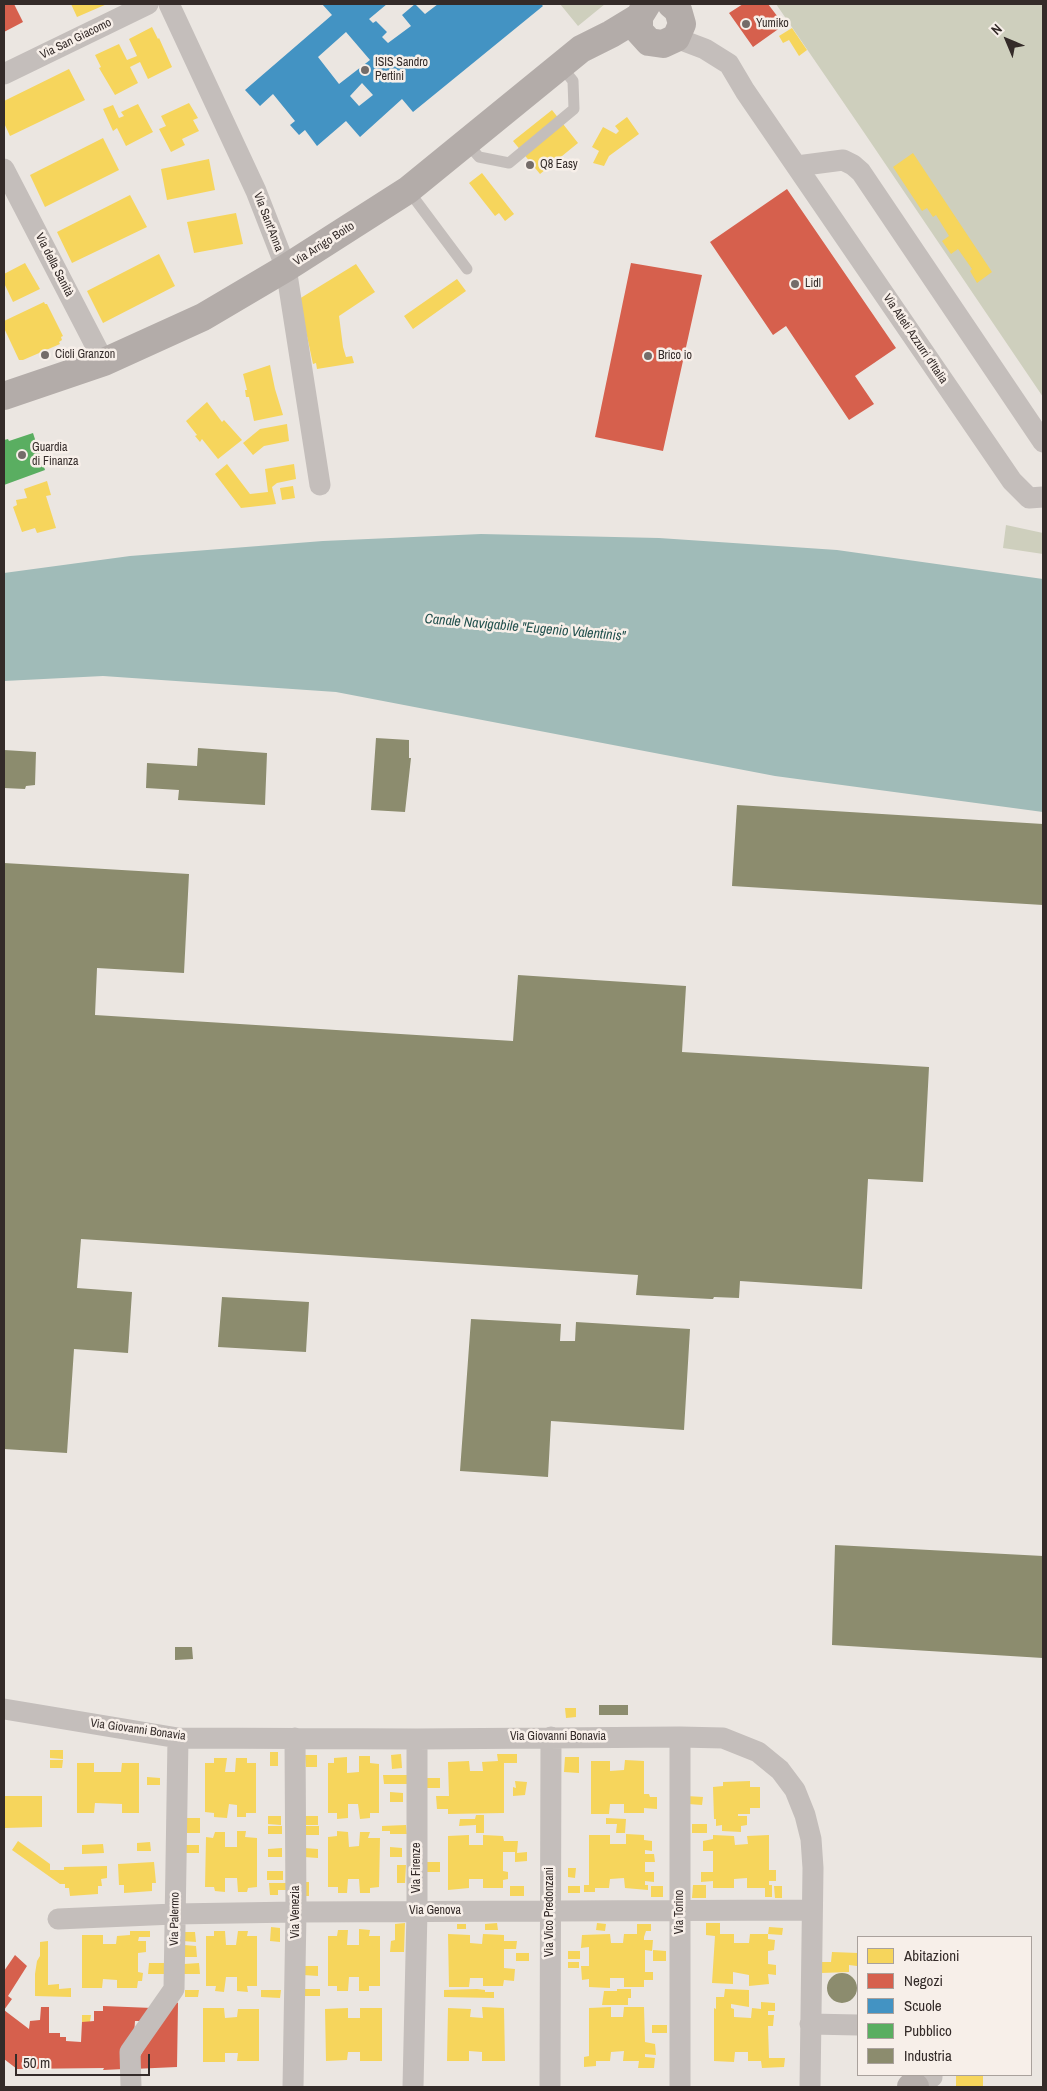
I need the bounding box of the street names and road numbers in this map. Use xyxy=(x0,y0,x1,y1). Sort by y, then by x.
street label: Via San Giacomo xyxy=(38,16,114,62)
street label: Via Sant'Anna xyxy=(250,190,286,254)
street label: Via Arrigo Boito xyxy=(291,219,357,269)
street label: Via della Sanità xyxy=(32,231,76,299)
street label: Via Atleti Azzurri d'Italia xyxy=(880,291,950,387)
street label: Via Giovanni Bonavia xyxy=(89,1716,187,1744)
street label: Via Giovanni Bonavia xyxy=(510,1730,606,1744)
street label: Via Firenze xyxy=(410,1843,424,1893)
street label: Via Vico Predonzani xyxy=(543,1867,557,1957)
street label: Via Venezia xyxy=(289,1886,303,1938)
street label: Via Torino xyxy=(673,1890,687,1934)
street label: Via Palermo xyxy=(167,1892,183,1946)
street label: Via Genova xyxy=(409,1904,461,1918)

